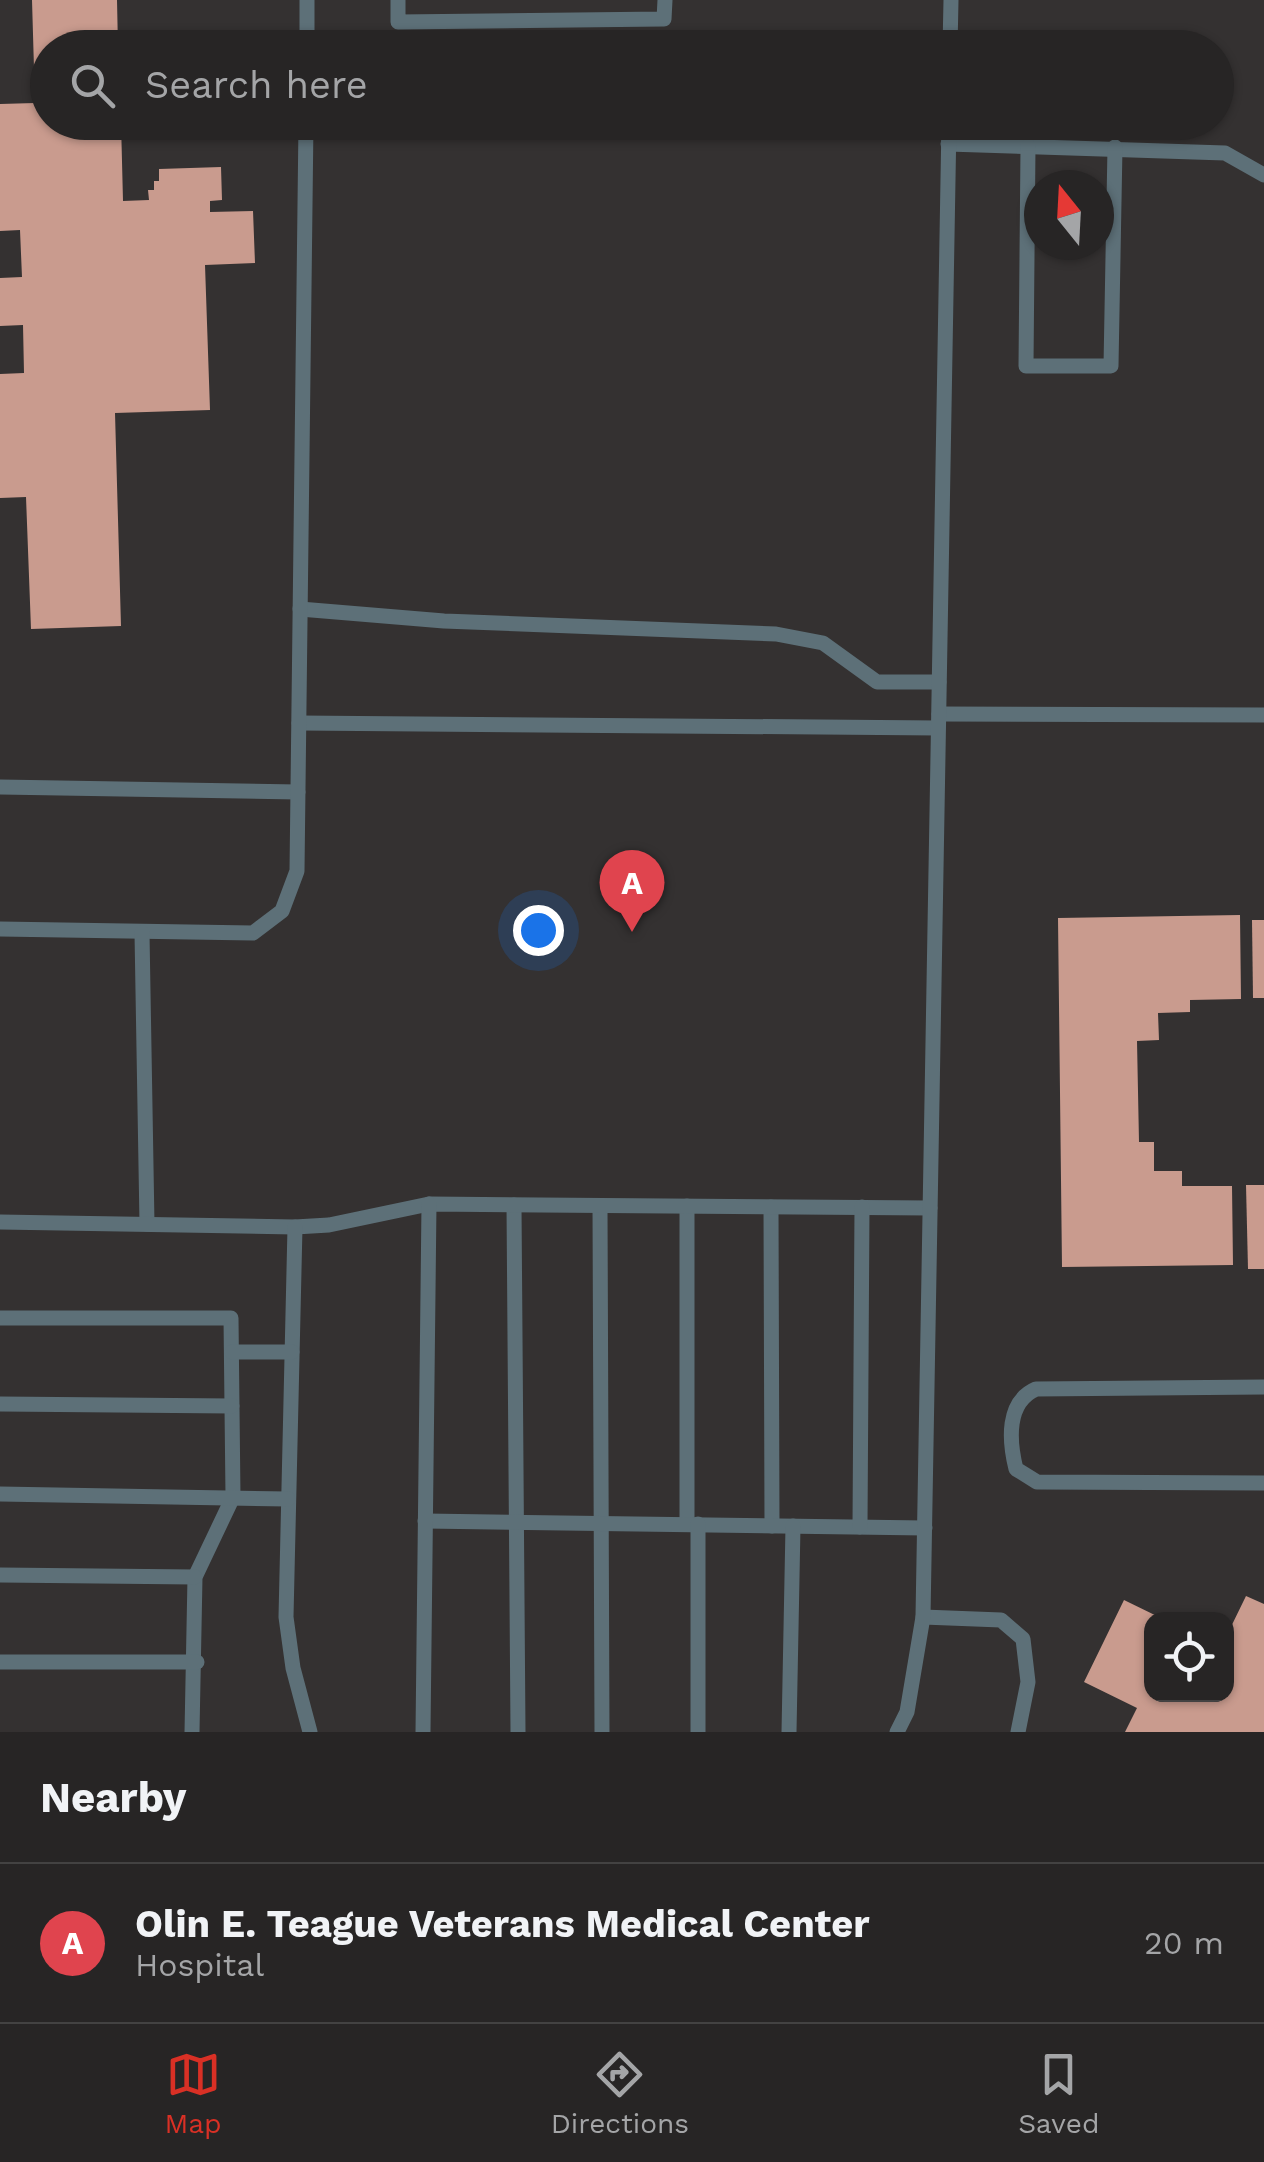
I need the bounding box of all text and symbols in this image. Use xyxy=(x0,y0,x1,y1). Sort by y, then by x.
search box xyxy=(30,30,1234,140)
icon: search xyxy=(65,58,120,113)
text: Search here xyxy=(145,63,368,107)
north arrow xyxy=(1024,170,1114,260)
pin: A xyxy=(600,850,664,932)
your location xyxy=(513,905,564,956)
map controls xyxy=(1144,1612,1234,1702)
button: locate xyxy=(1144,1612,1234,1702)
text: Nearby xyxy=(40,1773,187,1822)
text: Olin E. Teague Veterans Medical Center xyxy=(135,1902,870,1946)
text: A xyxy=(62,1924,83,1962)
text: 20 m xyxy=(1144,1924,1224,1962)
text: Hospital xyxy=(135,1946,264,1984)
tab: Map xyxy=(165,2047,222,2140)
tab: Directions xyxy=(551,2047,689,2140)
tab: Saved xyxy=(1018,2047,1099,2140)

